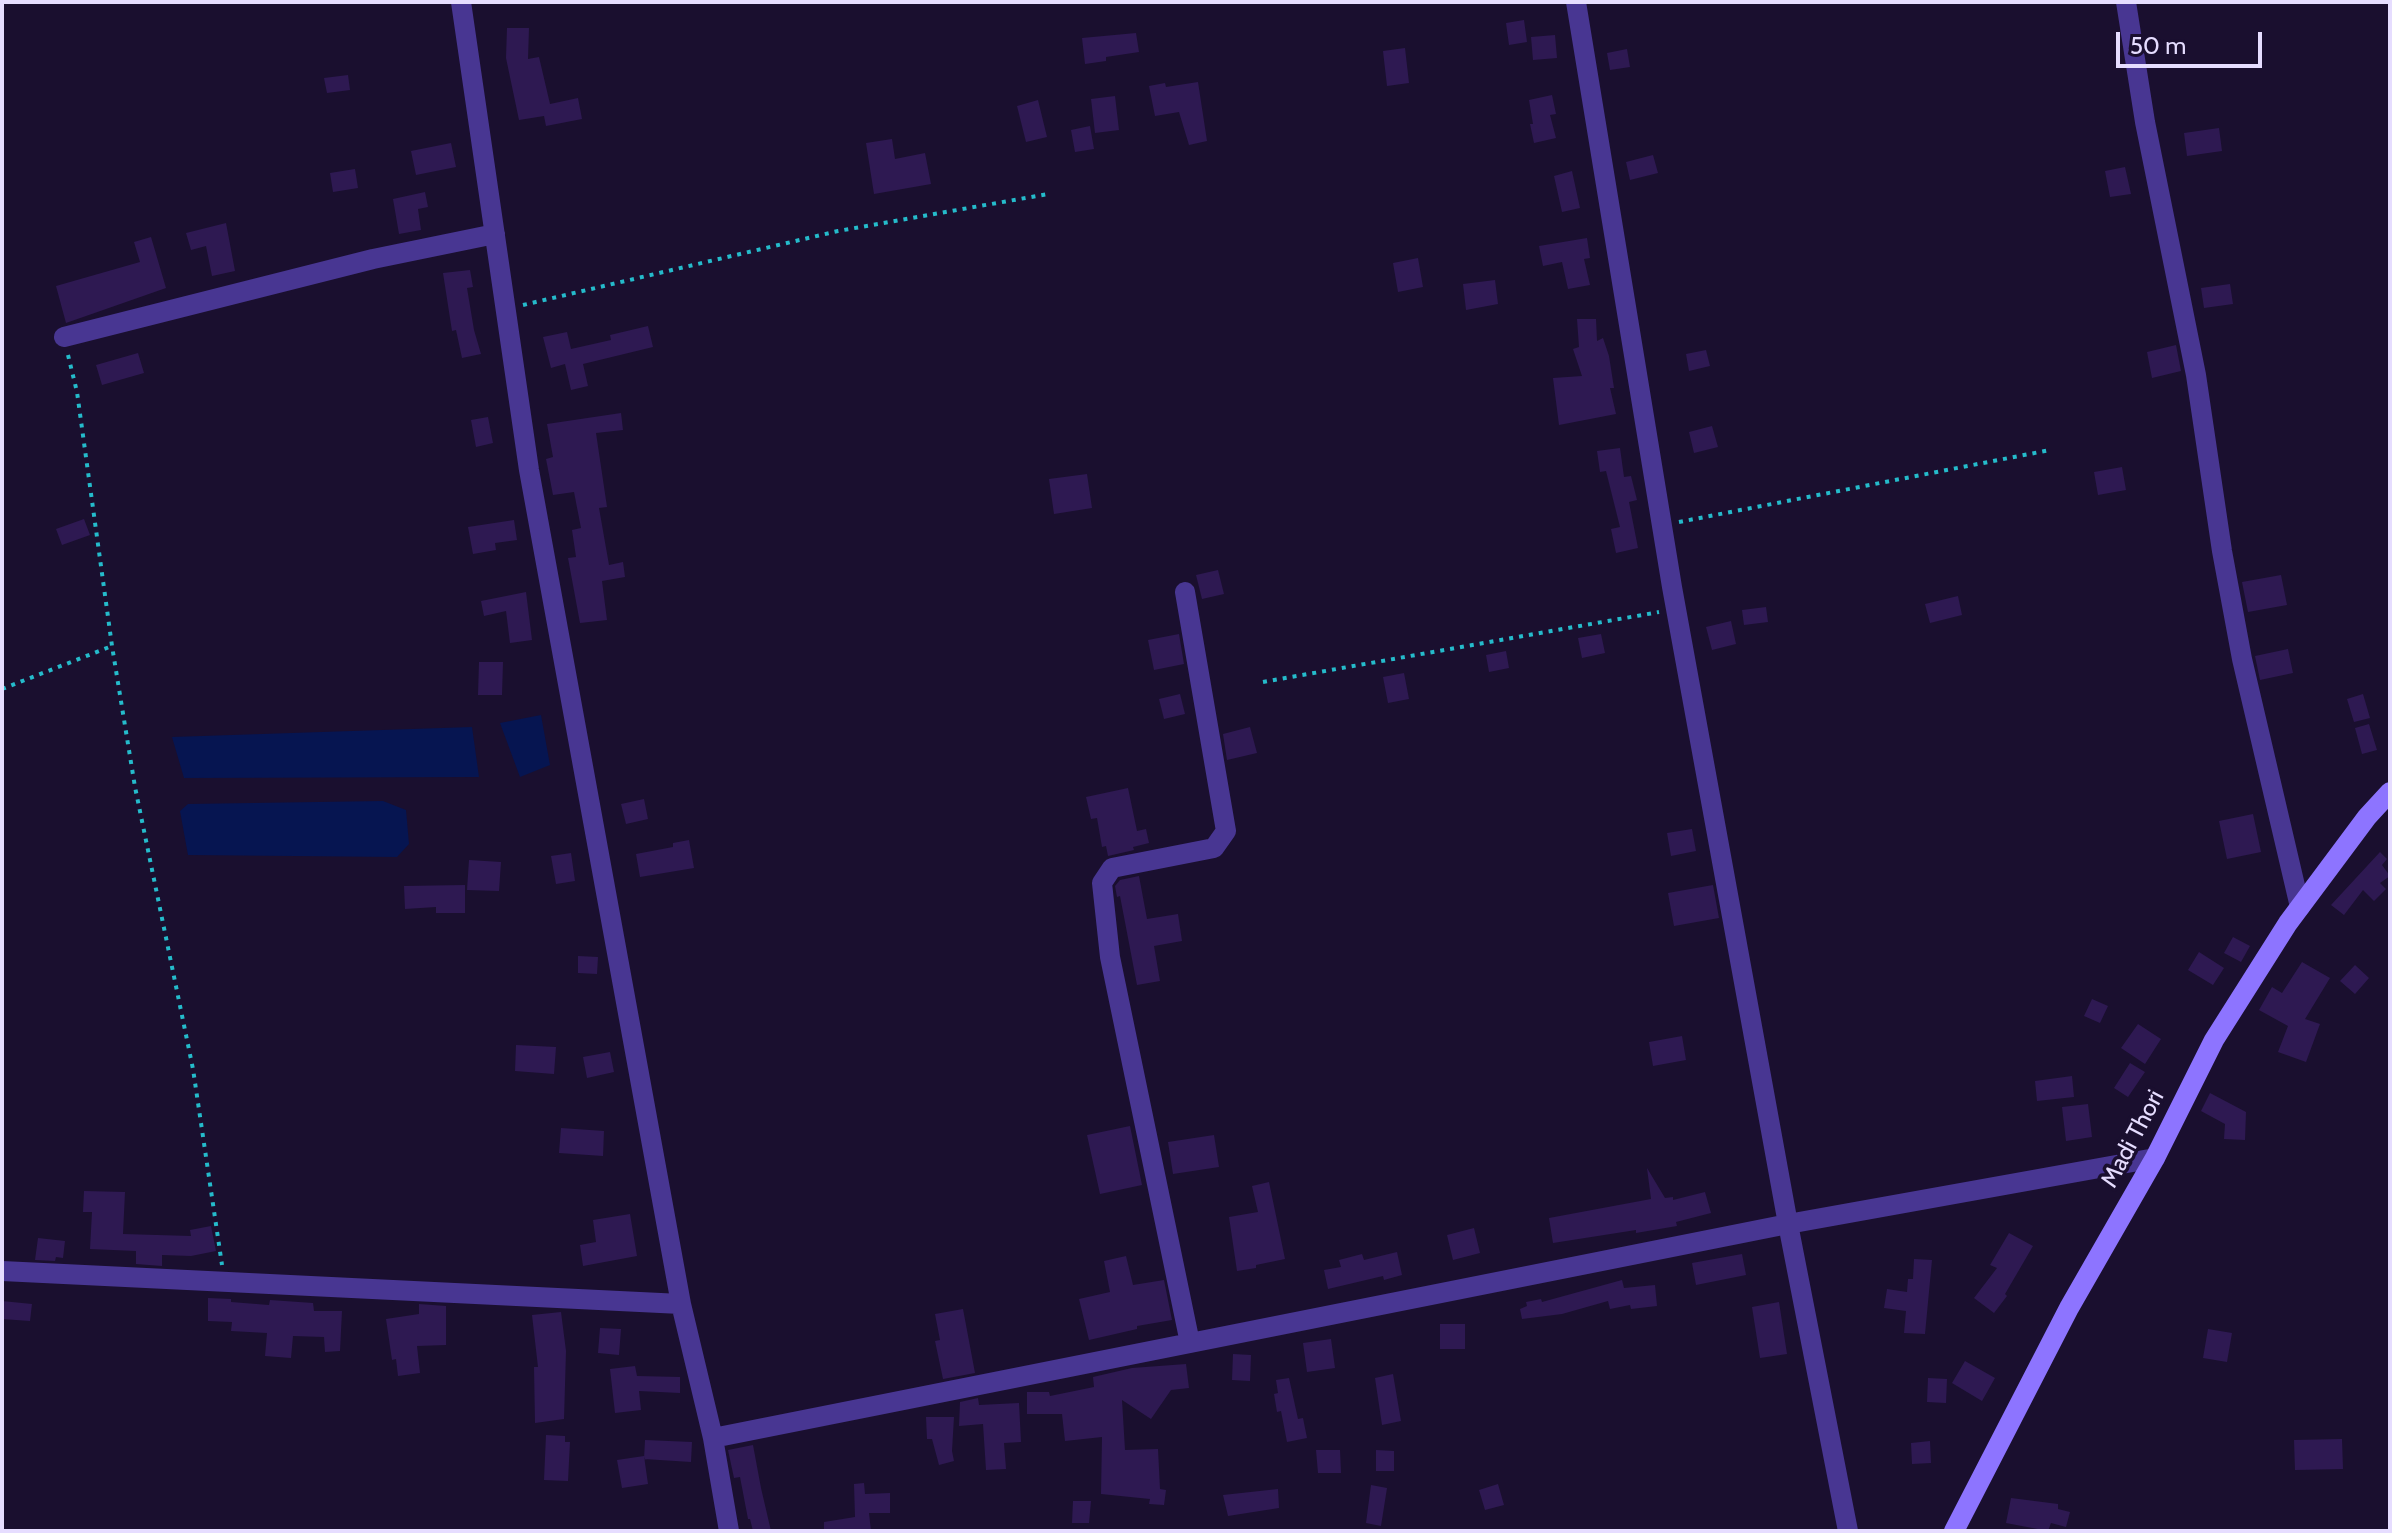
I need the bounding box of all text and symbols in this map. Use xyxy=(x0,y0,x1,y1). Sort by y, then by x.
scale bar xyxy=(2120,16,2266,66)
text: 50 m xyxy=(2130,31,2186,60)
street label: Madi Thori xyxy=(2095,1085,2171,1193)

